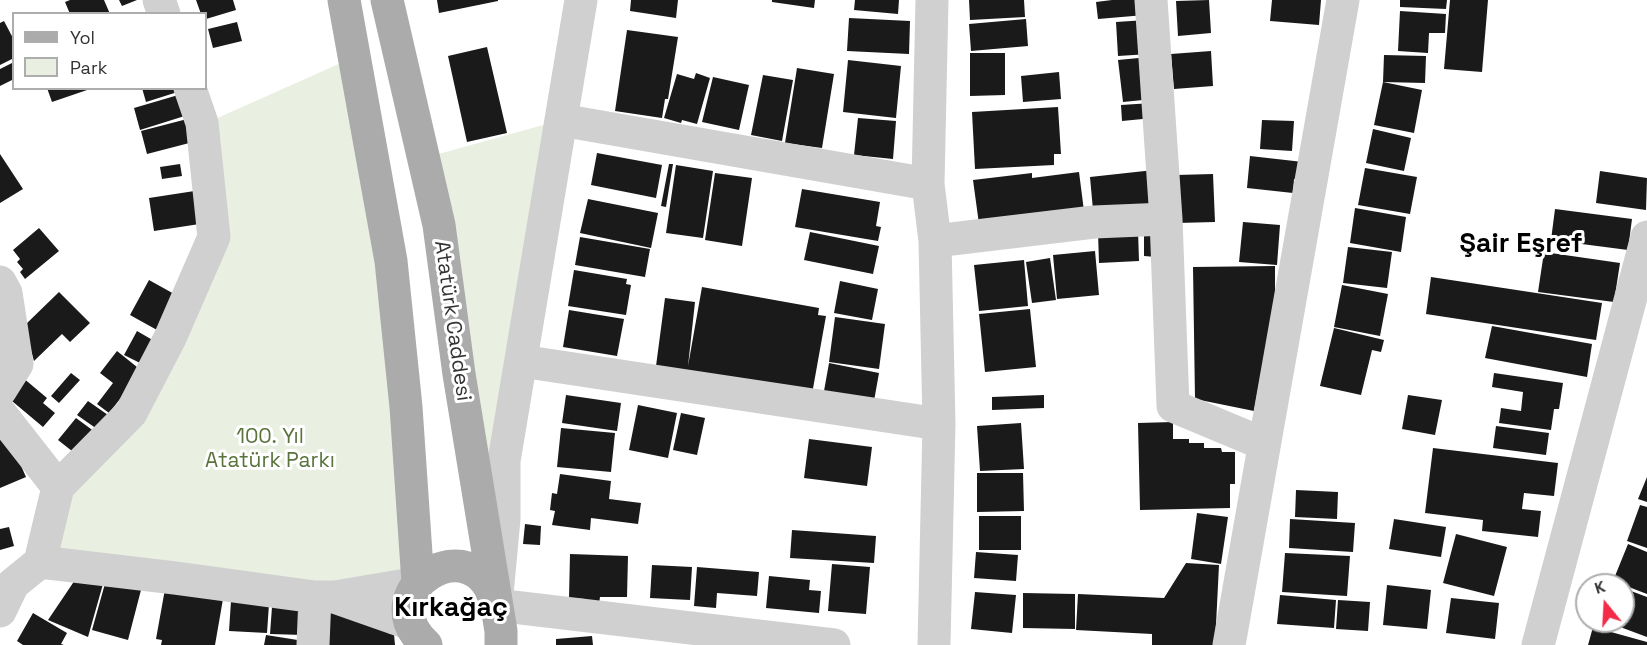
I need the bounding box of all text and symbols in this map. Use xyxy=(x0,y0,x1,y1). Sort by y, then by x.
legend xyxy=(12,12,207,90)
text: Yol xyxy=(70,26,95,49)
text: Park xyxy=(70,56,107,79)
district label: Şair Eşref xyxy=(1460,229,1582,261)
street label: Atatürk Caddesi xyxy=(428,239,476,403)
park label: 100. Yıl Atatürk Parkı xyxy=(205,424,335,474)
north arrow xyxy=(1575,573,1635,633)
text: K xyxy=(1592,576,1608,599)
district label: Kırkağaç xyxy=(394,593,508,625)

